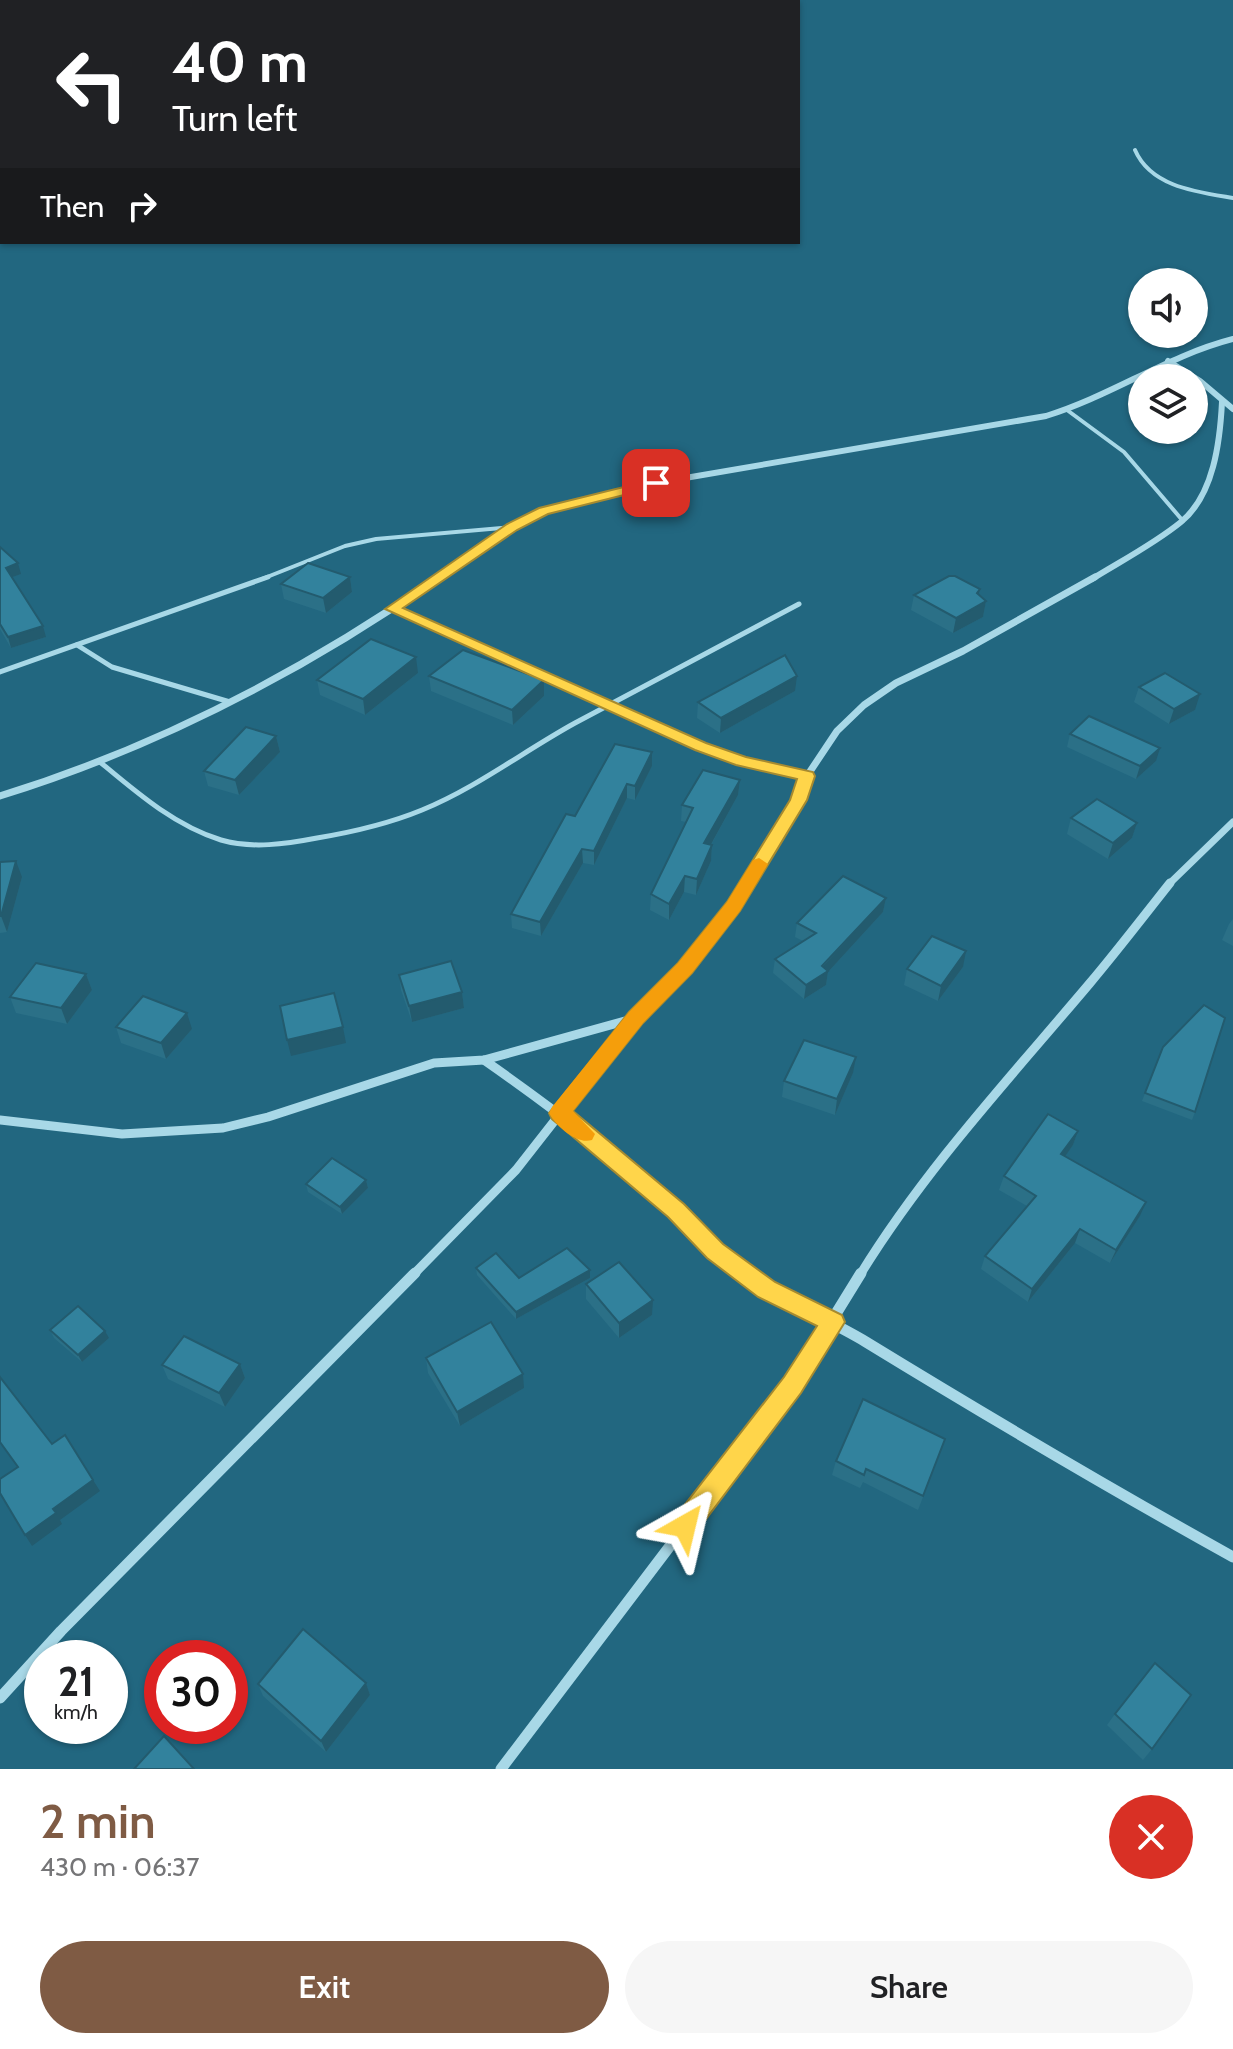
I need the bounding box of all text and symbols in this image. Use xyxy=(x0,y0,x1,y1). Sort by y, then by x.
text: 40 m xyxy=(172,28,308,96)
icon: left xyxy=(40,32,144,136)
text: Turn left xyxy=(172,96,297,140)
icon: right xyxy=(120,184,164,228)
text: Then xyxy=(40,188,104,225)
map controls xyxy=(1128,268,1208,444)
button: sound xyxy=(1128,268,1208,348)
button: layers xyxy=(1128,364,1208,444)
pin xyxy=(622,449,690,517)
icon: arrive xyxy=(634,461,678,505)
position arrow xyxy=(643,1484,727,1568)
speed limit sign: 30 xyxy=(144,1640,248,1744)
text: 21 xyxy=(58,1657,94,1706)
text: km/h xyxy=(54,1700,98,1724)
text: 2 min xyxy=(40,1792,156,1850)
button: close xyxy=(1109,1795,1193,1879)
text: 430 m · 06:37 xyxy=(40,1851,199,1883)
button: Exit xyxy=(40,1941,609,2033)
button: Share xyxy=(625,1941,1193,2033)

